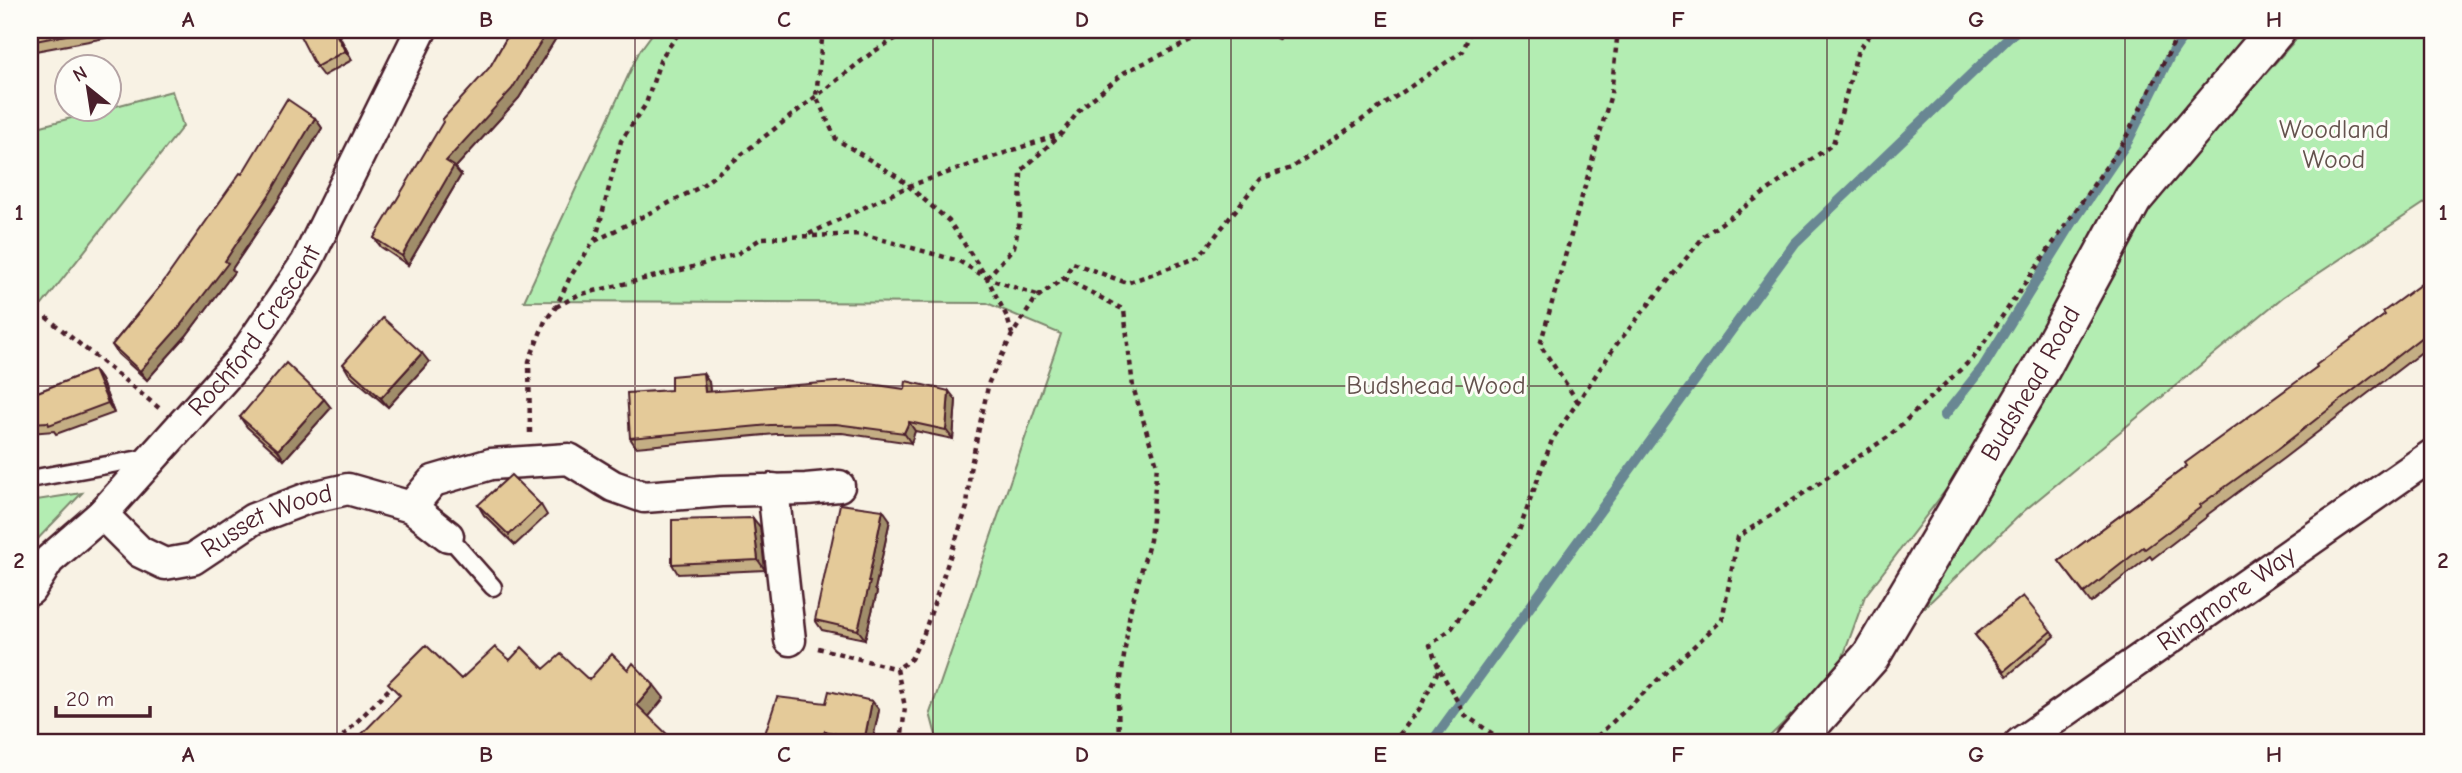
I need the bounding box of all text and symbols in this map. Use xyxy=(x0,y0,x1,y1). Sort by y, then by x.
text: A xyxy=(182,6,195,33)
text: B xyxy=(479,6,493,33)
text: C xyxy=(777,6,791,33)
text: D xyxy=(1075,6,1089,33)
text: E xyxy=(1373,6,1387,33)
text: F xyxy=(1671,6,1685,33)
text: G xyxy=(1968,6,1984,33)
text: H xyxy=(2266,6,2282,33)
north arrow xyxy=(52,52,122,122)
text: N xyxy=(69,62,91,87)
park label: Woodland Wood xyxy=(2279,115,2389,175)
text: 1 xyxy=(14,199,24,226)
text: 1 xyxy=(2438,199,2448,226)
street label: Rochford Crescent xyxy=(182,239,328,422)
street label: Budshead Road xyxy=(1975,301,2087,466)
park label: Budshead Wood xyxy=(1346,371,1526,401)
street label: Russet Wood xyxy=(195,478,335,564)
street label: Ringmore Way xyxy=(2151,540,2302,657)
text: 2 xyxy=(13,547,25,574)
text: 2 xyxy=(2437,547,2449,574)
scale bar xyxy=(56,675,150,719)
text: 20 m xyxy=(66,687,114,711)
text: A xyxy=(182,741,195,768)
text: B xyxy=(479,741,493,768)
text: C xyxy=(777,741,791,768)
text: D xyxy=(1075,741,1089,768)
text: E xyxy=(1373,741,1387,768)
text: F xyxy=(1671,741,1685,768)
text: G xyxy=(1968,741,1984,768)
text: H xyxy=(2266,741,2282,768)

